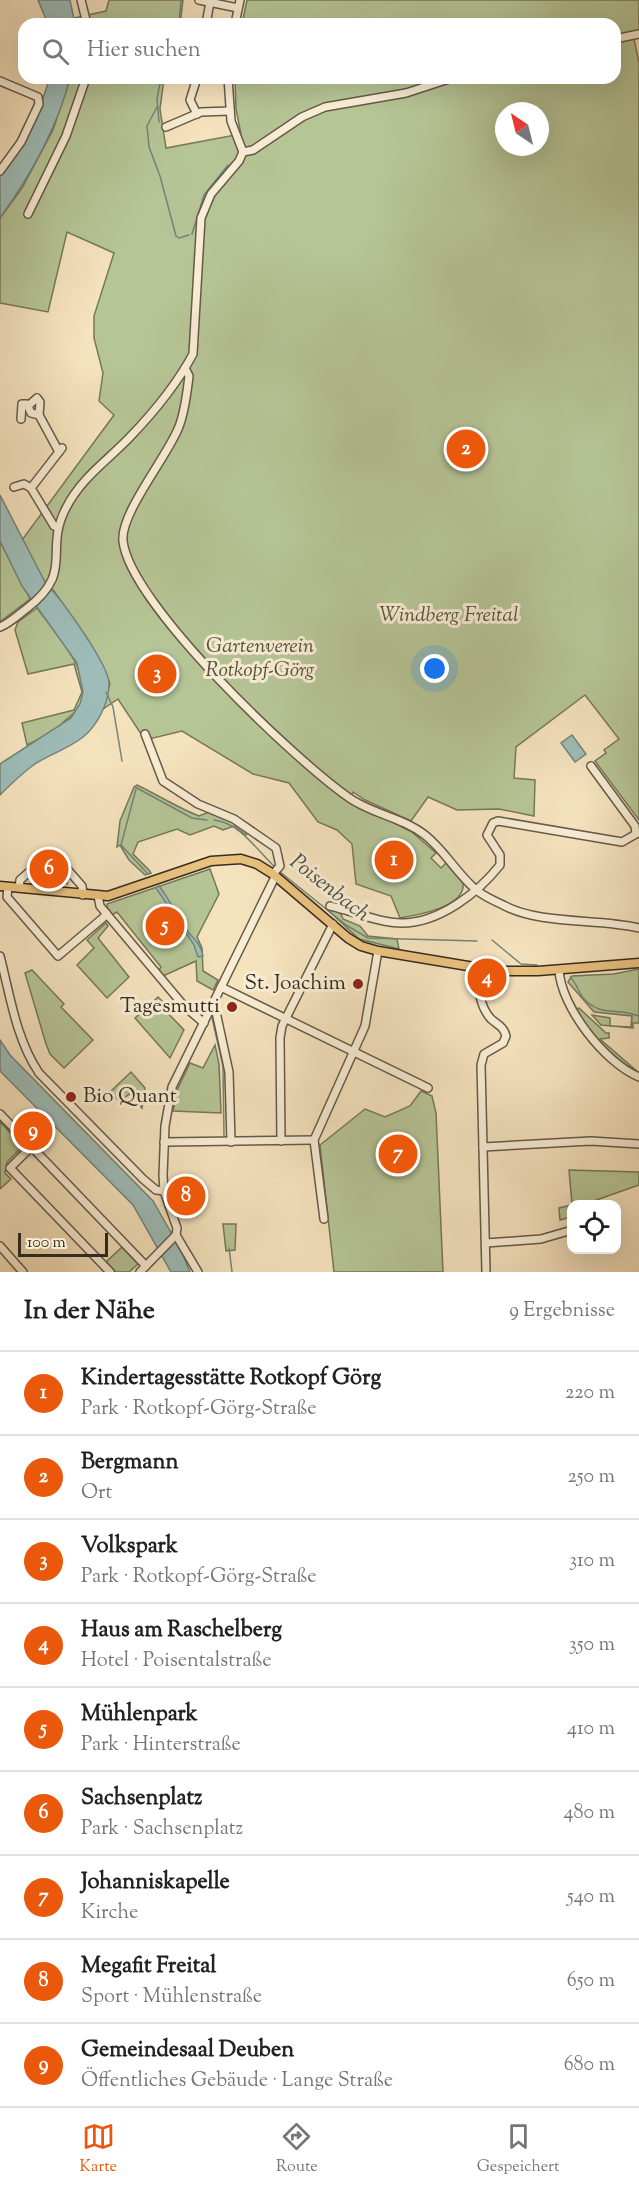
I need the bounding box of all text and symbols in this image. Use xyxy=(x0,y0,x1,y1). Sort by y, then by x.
search box xyxy=(18,18,621,84)
icon: search xyxy=(39,35,72,68)
text: Hier suchen xyxy=(87,35,201,67)
north arrow xyxy=(495,102,549,156)
pin: 2 xyxy=(446,426,486,472)
park label: Windberg Freital xyxy=(379,601,519,631)
park label: Gartenverein Rotkopf-Görg xyxy=(205,632,315,686)
pin: 3 xyxy=(138,652,176,696)
your location xyxy=(420,654,449,683)
pin: 1 xyxy=(374,838,414,882)
pin: 6 xyxy=(29,846,68,892)
water label: Poisenbach xyxy=(282,847,376,931)
pin: 5 xyxy=(146,904,184,948)
pin: 4 xyxy=(468,956,506,1000)
place label: St. Joachim xyxy=(245,969,346,999)
marker: St. Joachim xyxy=(351,977,365,991)
place label: Tagesmutti xyxy=(120,992,220,1022)
marker: Tagesmutti xyxy=(225,1000,239,1014)
place label: Bio Quant xyxy=(83,1082,177,1112)
marker: Bio Quant xyxy=(64,1090,78,1104)
pin: 9 xyxy=(14,1108,52,1154)
pin: 7 xyxy=(378,1132,418,1176)
pin: 8 xyxy=(166,1174,206,1218)
map controls xyxy=(567,1200,621,1254)
button: locate xyxy=(567,1200,621,1254)
scale bar xyxy=(18,1230,108,1258)
text: 100 m xyxy=(27,1232,66,1255)
text: In der Nähe xyxy=(24,1293,155,1330)
text: 9 Ergebnisse xyxy=(509,1297,615,1326)
text: Kindertagesstätte Rotkopf Görg xyxy=(81,1363,381,1395)
text: 1 xyxy=(40,1379,47,1408)
text: 220 m xyxy=(565,1379,615,1408)
text: Park · Rotkopf-Görg-Straße xyxy=(81,1395,317,1424)
text: Bergmann xyxy=(81,1447,178,1479)
text: 2 xyxy=(39,1463,48,1492)
text: 250 m xyxy=(567,1463,615,1492)
text: Ort xyxy=(81,1479,112,1508)
text: Volkspark xyxy=(81,1531,178,1563)
text: 3 xyxy=(39,1547,48,1576)
text: 310 m xyxy=(569,1547,615,1576)
text: Park · Rotkopf-Görg-Straße xyxy=(81,1563,317,1592)
text: Haus am Raschelberg xyxy=(81,1615,282,1647)
text: 4 xyxy=(38,1631,49,1660)
text: 350 m xyxy=(569,1631,615,1660)
text: Hotel · Poisentalstraße xyxy=(81,1647,272,1676)
text: Mühlenpark xyxy=(81,1699,198,1731)
text: 5 xyxy=(40,1715,47,1744)
text: 410 m xyxy=(567,1715,615,1744)
text: Park · Hinterstraße xyxy=(81,1731,241,1760)
text: Sachsenplatz xyxy=(81,1783,202,1815)
text: 6 xyxy=(39,1799,48,1828)
text: 480 m xyxy=(564,1799,615,1828)
text: Park · Sachsenplatz xyxy=(81,1815,243,1844)
text: Johanniskapelle xyxy=(81,1867,230,1899)
text: 7 xyxy=(38,1883,49,1912)
text: 540 m xyxy=(567,1883,615,1912)
text: Kirche xyxy=(81,1899,138,1928)
text: Megafit Freital xyxy=(81,1951,216,1983)
text: 8 xyxy=(39,1967,49,1996)
text: 650 m xyxy=(567,1967,615,1996)
text: Sport · Mühlenstraße xyxy=(81,1983,262,2012)
text: Gemeindesaal Deuben xyxy=(81,2035,294,2067)
text: 9 xyxy=(39,2051,48,2080)
text: 680 m xyxy=(564,2051,615,2080)
text: Öffentliches Gebäude · Lange Straße xyxy=(81,2067,393,2096)
tab: Karte xyxy=(79,2120,117,2179)
tab: Route xyxy=(276,2120,318,2179)
tab: Gespeichert xyxy=(477,2120,560,2179)

